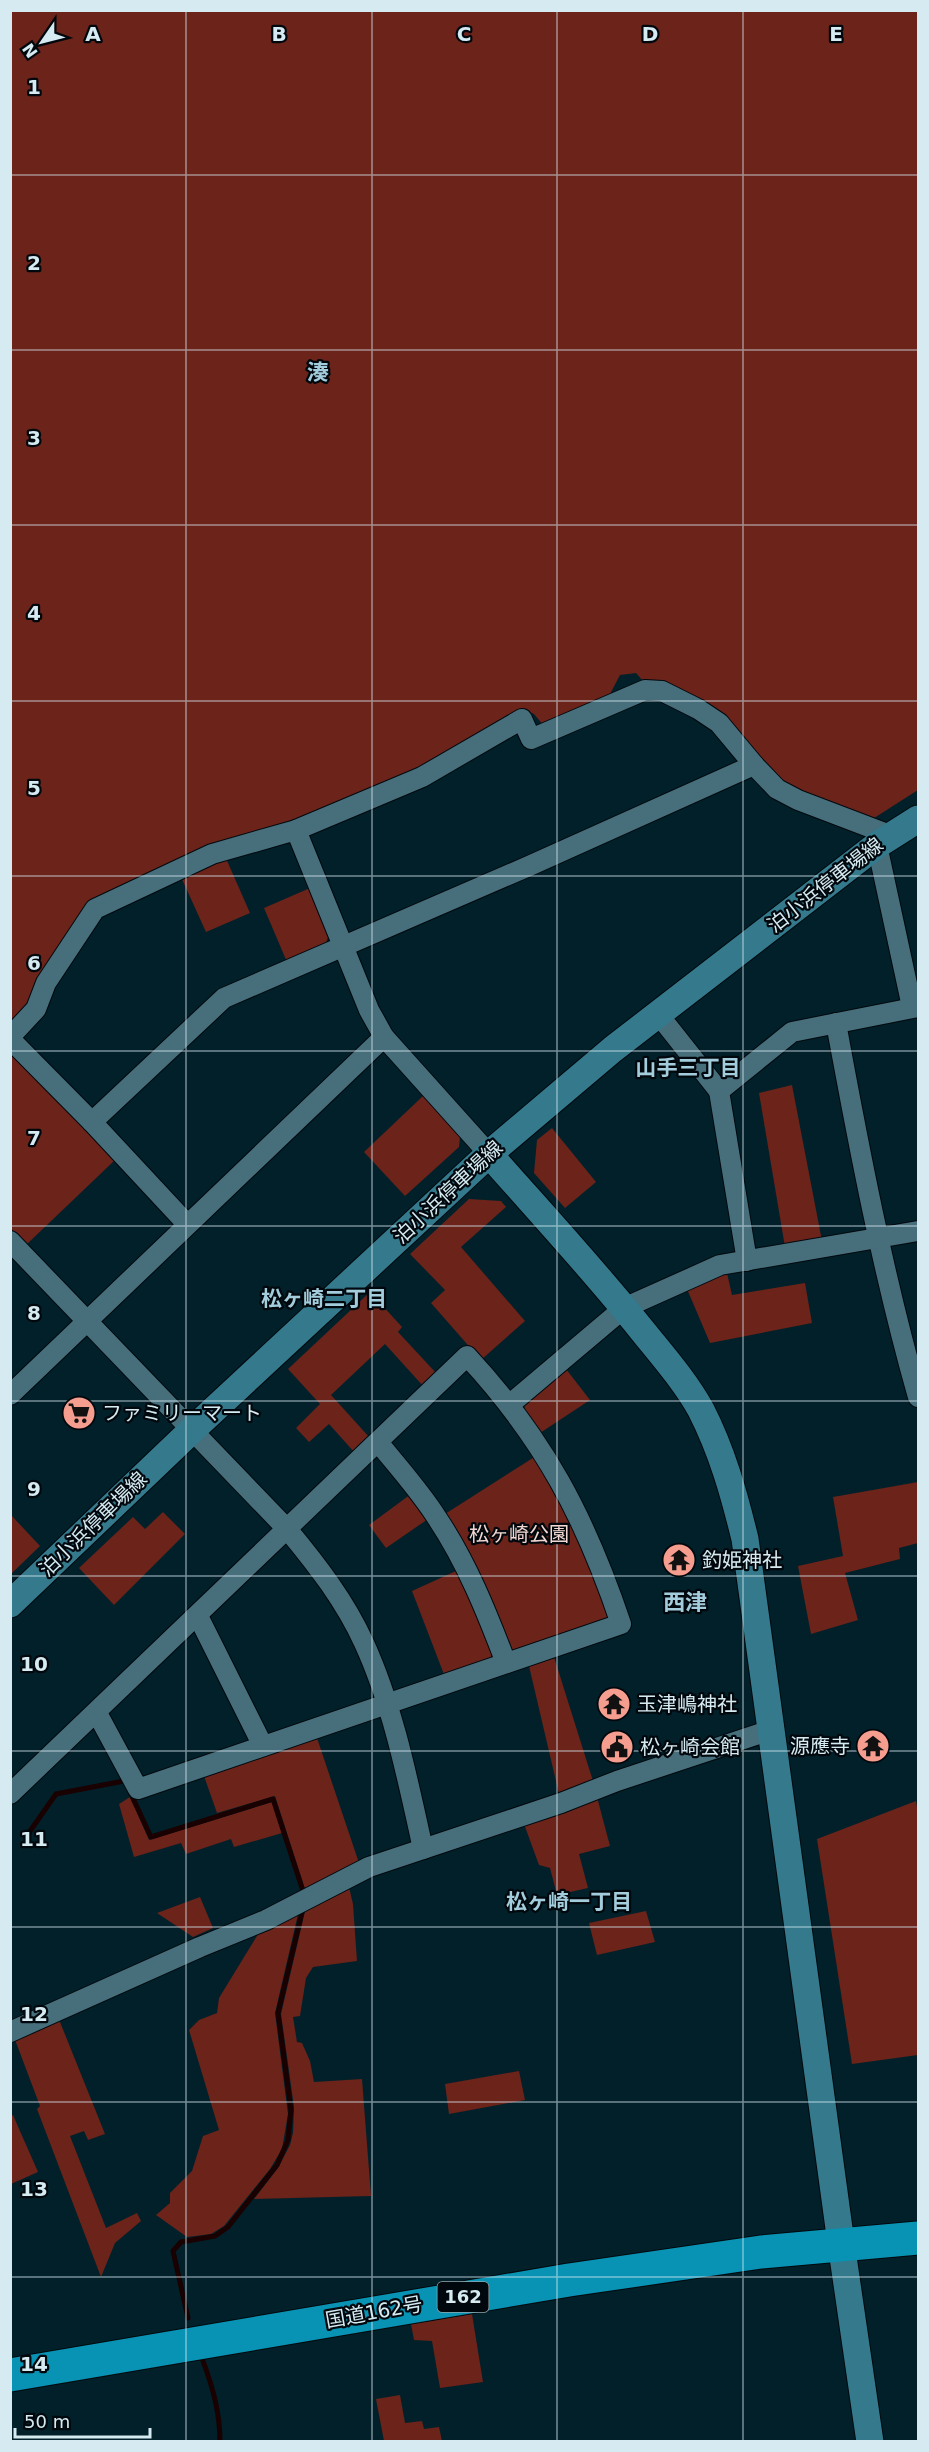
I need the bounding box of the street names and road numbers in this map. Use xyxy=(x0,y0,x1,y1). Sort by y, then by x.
street label: 泊小浜停車場線 xyxy=(762,832,888,938)
street label: 泊小浜停車場線 xyxy=(389,1135,507,1249)
street label: 泊小浜停車場線 xyxy=(34,1467,152,1581)
road number: 162 xyxy=(438,2282,488,2312)
street label: 国道162号 xyxy=(324,2292,424,2332)

